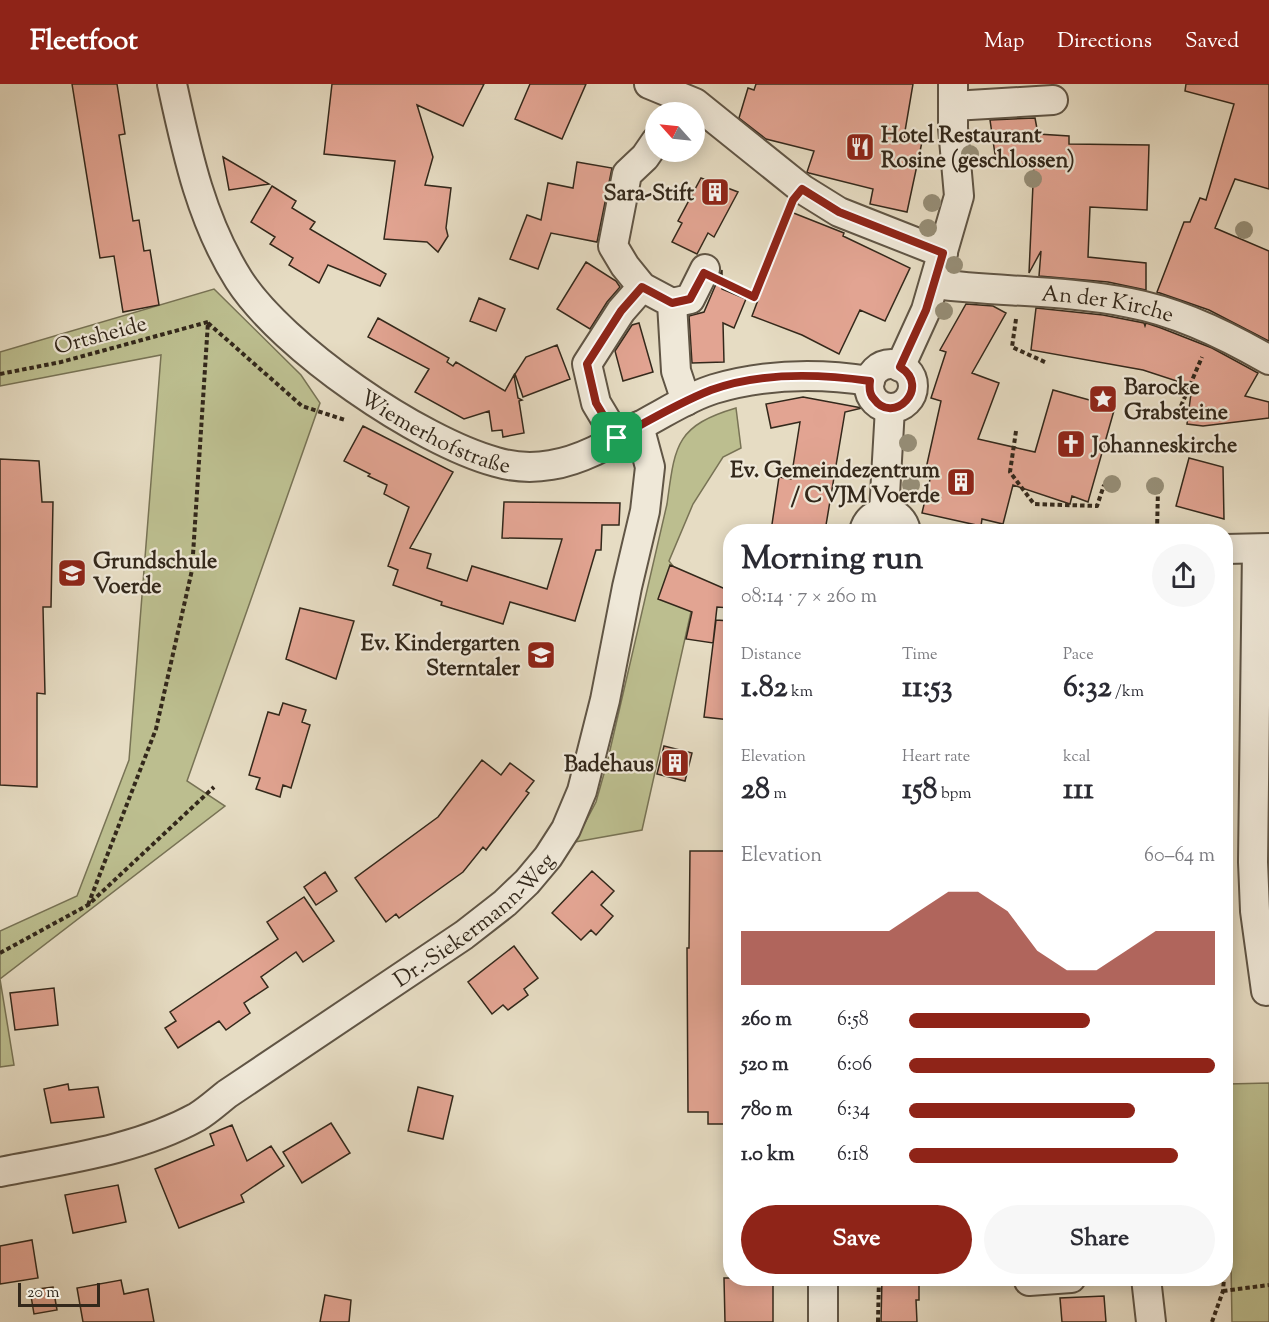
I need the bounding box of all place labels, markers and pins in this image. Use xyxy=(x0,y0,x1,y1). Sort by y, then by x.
place label: Hotel Restaurant Rosine (geschlossen) xyxy=(881,121,1075,178)
restaurant icon: Hotel Restaurant Rosine (geschlossen) xyxy=(844,131,876,163)
building icon: Sara-Stift xyxy=(699,176,731,208)
place label: Sara-Stift xyxy=(603,179,694,211)
place label: Barocke Grabsteine xyxy=(1124,373,1228,430)
place icon: Barocke Grabsteine xyxy=(1087,383,1119,415)
pin xyxy=(591,412,642,463)
church icon: Johanneskirche xyxy=(1055,428,1087,460)
place label: Johanneskirche xyxy=(1090,431,1237,463)
place label: Ev. Gemeindezentrum / CVJM Voerde xyxy=(730,456,941,513)
building icon: Ev. Gemeindezentrum / CVJM Voerde xyxy=(945,466,977,498)
place label: Grundschule Voerde xyxy=(93,547,217,604)
school or university icon: Grundschule Voerde xyxy=(56,557,88,589)
place label: Ev. Kindergarten Sterntaler xyxy=(361,629,521,686)
school or university icon: Ev. Kindergarten Sterntaler xyxy=(525,639,557,671)
building icon: Badehaus xyxy=(659,747,691,779)
place label: Badehaus xyxy=(564,750,654,782)

